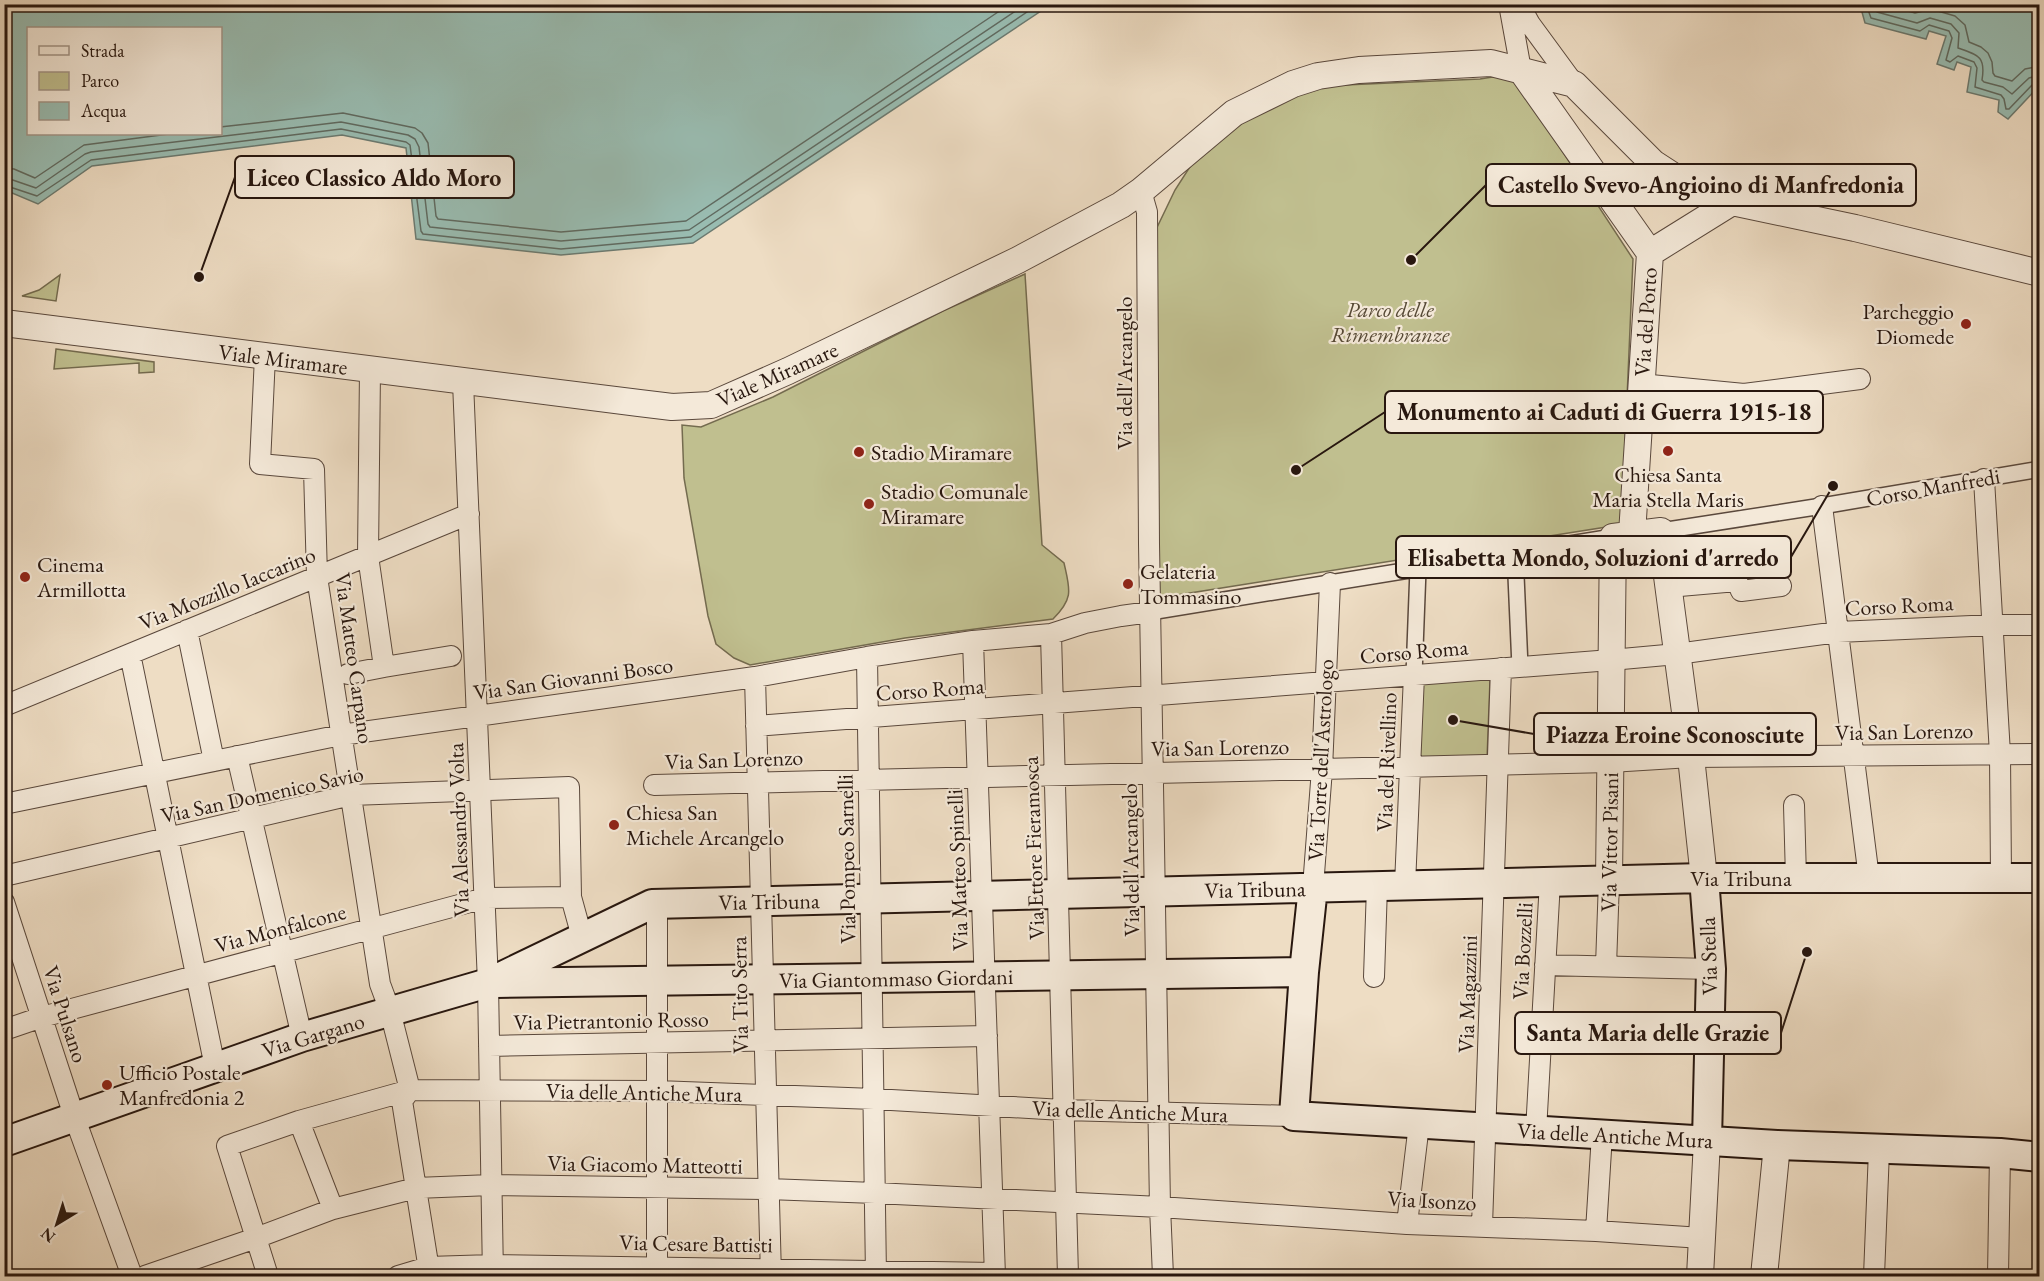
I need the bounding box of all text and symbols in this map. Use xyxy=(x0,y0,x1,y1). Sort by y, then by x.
legend xyxy=(27,27,222,135)
text: Strada xyxy=(81,39,125,62)
text: Parco xyxy=(81,69,119,92)
text: Acqua xyxy=(80,99,127,122)
callout: Liceo Classico Aldo Moro xyxy=(235,156,514,198)
text: Liceo Classico Aldo Moro xyxy=(247,162,501,193)
callout: Castello Svevo-Angioino di Manfredonia xyxy=(1486,164,1916,206)
text: Castello Svevo-Angioino di Manfredonia xyxy=(1498,169,1904,201)
street label: Via del Porto xyxy=(1627,266,1664,378)
park label: Parco delle Rimembranze xyxy=(1331,295,1450,349)
street label: Via dell'Arcangelo xyxy=(1110,296,1139,450)
place label: Parcheggio Diomede xyxy=(1863,297,1954,351)
marker: Parcheggio Diomede xyxy=(1959,317,1973,331)
street label: Viale Miramare xyxy=(712,335,843,414)
street label: Viale Miramare xyxy=(217,337,350,382)
callout: Monumento ai Caduti di Guerra 1915-18 xyxy=(1385,391,1823,433)
text: Monumento ai Caduti di Guerra 1915-18 xyxy=(1397,396,1811,427)
place label: Stadio Miramare xyxy=(871,438,1012,467)
marker: Chiesa Santa Maria Stella Maris xyxy=(1661,444,1675,458)
marker: Stadio Miramare xyxy=(852,445,866,459)
place label: Chiesa Santa Maria Stella Maris xyxy=(1592,460,1744,514)
street label: Corso Manfredi xyxy=(1864,461,2002,514)
place label: Stadio Comunale Miramare xyxy=(881,477,1029,531)
marker: Stadio Comunale Miramare xyxy=(862,497,876,511)
callout: Elisabetta Mondo, Soluzioni d'arredo xyxy=(1396,536,1791,578)
street label: Via Mozzillo Iaccarino xyxy=(135,540,320,637)
text: Elisabetta Mondo, Soluzioni d'arredo xyxy=(1407,542,1779,573)
place label: Cinema Armillotta xyxy=(36,550,126,604)
place label: Gelateria Tommasino xyxy=(1140,557,1241,611)
marker: Cinema Armillotta xyxy=(18,570,32,584)
street label: Via Matteo Carpano xyxy=(328,571,381,746)
marker: Gelateria Tommasino xyxy=(1121,577,1135,591)
street label: Corso Roma xyxy=(1844,588,1954,623)
street label: Corso Roma xyxy=(1359,632,1470,671)
street label: Via San Giovanni Bosco xyxy=(471,650,675,707)
street label: Via Torre dell'Astrologo xyxy=(1301,658,1340,862)
street label: Corso Roma xyxy=(875,671,985,708)
street label: Via del Rivellino xyxy=(1370,692,1403,832)
callout: Piazza Eroine Sconosciute xyxy=(1534,713,1816,755)
street label: Via San Lorenzo xyxy=(1835,716,1974,747)
text: Piazza Eroine Sconosciute xyxy=(1546,719,1804,750)
street label: Via San Lorenzo xyxy=(1151,732,1290,763)
street label: Via Alessandro Volta xyxy=(441,742,476,918)
street label: Via San Lorenzo xyxy=(664,743,804,776)
street label: Via Ettore Fieramosca xyxy=(1016,755,1051,940)
street label: Via San Domenico Savio xyxy=(158,759,366,830)
street label: Via Vittor Pisani xyxy=(1594,772,1625,912)
street label: Via Pompeo Sarnelli xyxy=(831,774,862,944)
street label: Via dell'Arcangelo xyxy=(1115,783,1146,937)
street label: Via Matteo Spinelli xyxy=(940,789,975,951)
place label: Chiesa San Michele Arcangelo xyxy=(626,798,784,852)
marker: Chiesa San Michele Arcangelo xyxy=(607,818,621,832)
street label: Via Tribuna xyxy=(1690,864,1792,893)
street label: Via Tribuna xyxy=(1204,874,1306,905)
street label: Via Tribuna xyxy=(718,886,820,917)
street label: Via Monfalcone xyxy=(211,897,349,960)
street label: Via Bozzelli xyxy=(1505,902,1540,1000)
street label: Via Stella xyxy=(1693,916,1724,995)
street label: Via Magazzini xyxy=(1451,935,1484,1053)
street label: Via Tito Serra xyxy=(724,936,755,1054)
street label: Via Pulsano xyxy=(36,962,95,1066)
street label: Via Giantommaso Giordani xyxy=(779,962,1014,995)
street label: Via Pietrantonio Rosso xyxy=(513,1004,709,1037)
street label: Via Gargano xyxy=(258,1006,368,1065)
callout: Santa Maria delle Grazie xyxy=(1515,1012,1781,1054)
text: Santa Maria delle Grazie xyxy=(1527,1017,1769,1048)
place label: Ufficio Postale Manfredonia 2 xyxy=(119,1058,245,1112)
street label: Via delle Antiche Mura xyxy=(546,1076,743,1109)
marker: Ufficio Postale Manfredonia 2 xyxy=(100,1078,114,1092)
street label: Via delle Antiche Mura xyxy=(1031,1094,1229,1129)
street label: Via delle Antiche Mura xyxy=(1516,1116,1714,1155)
street label: Via Giacomo Matteotti xyxy=(547,1148,743,1181)
street label: Via Isonzo xyxy=(1387,1184,1477,1217)
north arrow xyxy=(27,1194,87,1254)
text: N xyxy=(36,1223,60,1248)
street label: Via Cesare Battisti xyxy=(619,1228,773,1259)

